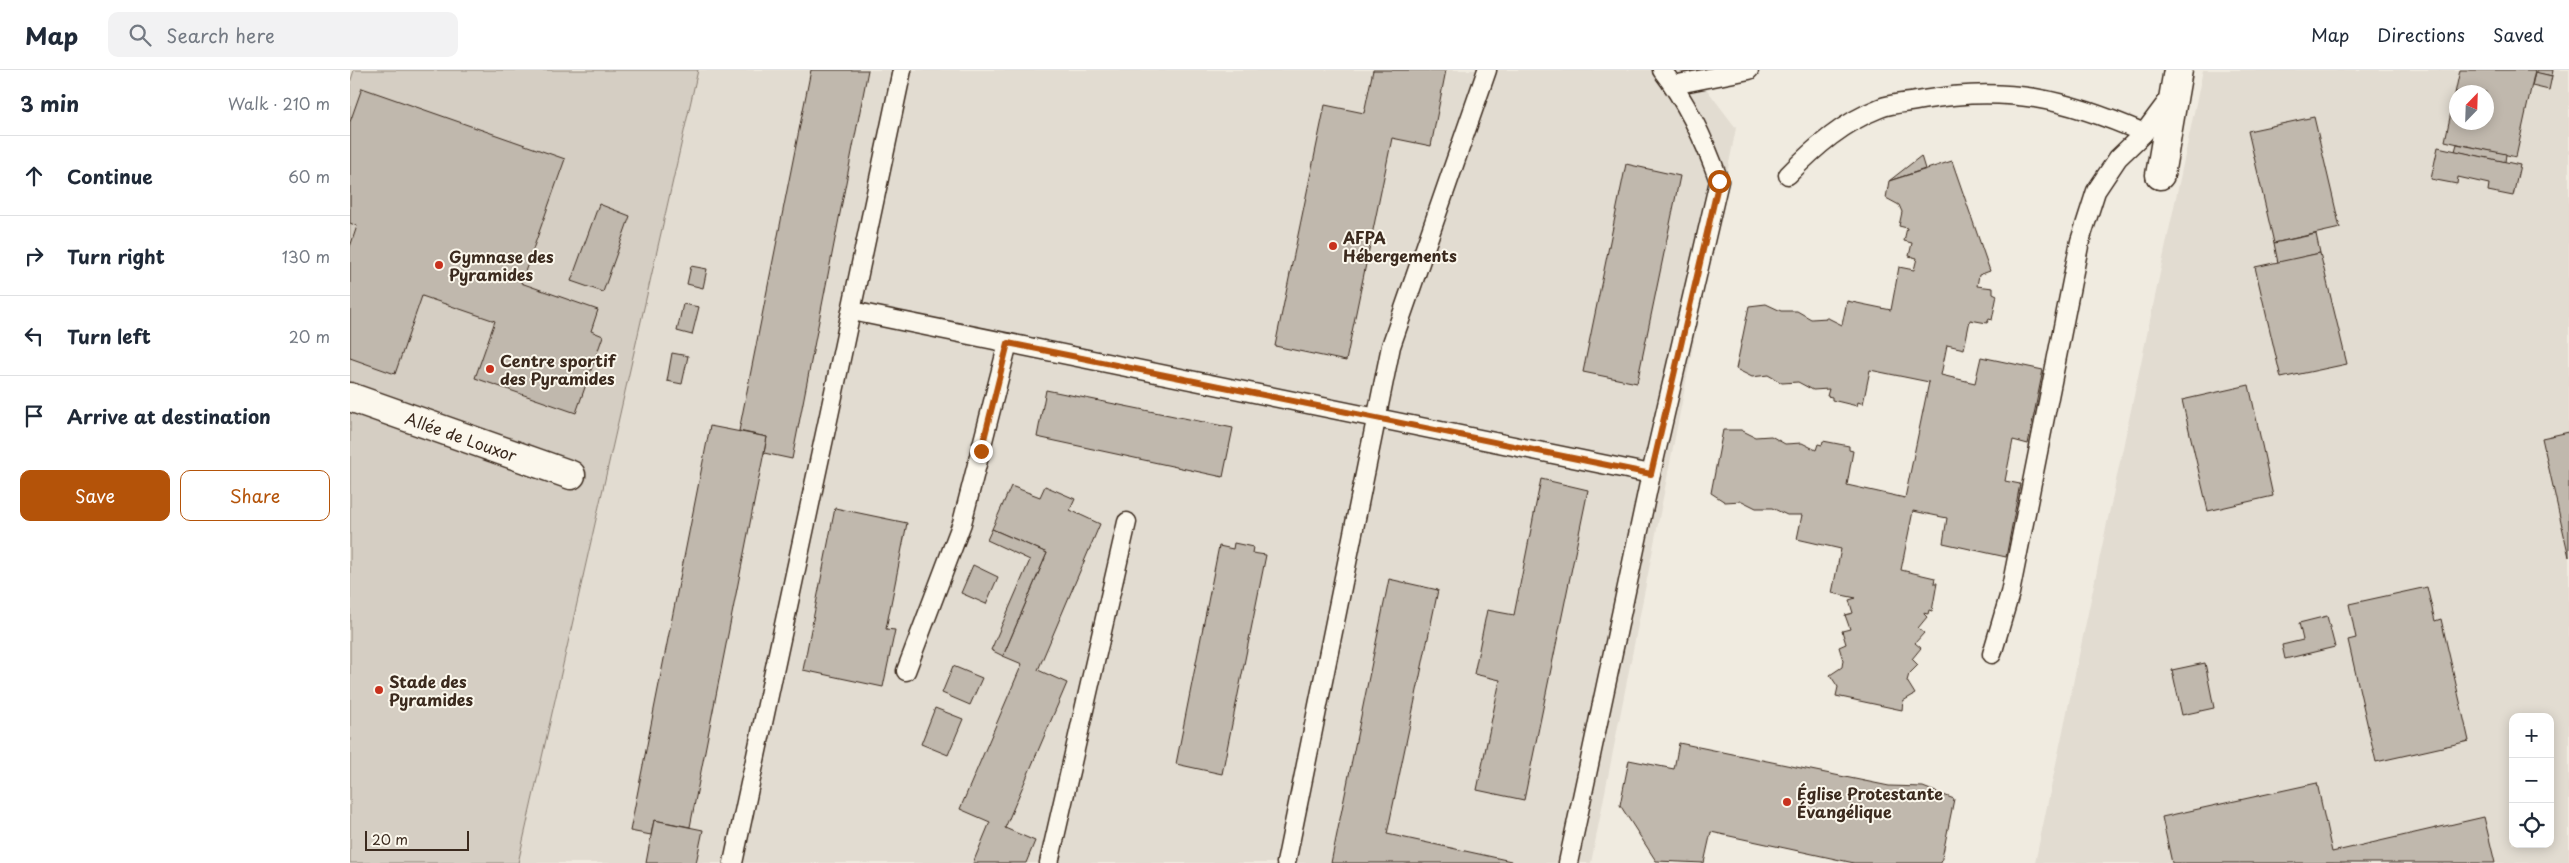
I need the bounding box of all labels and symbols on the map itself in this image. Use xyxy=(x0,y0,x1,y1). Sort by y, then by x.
north arrow xyxy=(2449,85,2494,130)
route start xyxy=(1708,170,1731,193)
place label: AFPA Hébergements xyxy=(1342,225,1457,267)
marker: AFPA Hébergements xyxy=(1327,240,1339,252)
place label: Gymnase des Pyramides xyxy=(449,244,554,286)
marker: Gymnase des Pyramides xyxy=(433,259,445,271)
place label: Centre sportif des Pyramides xyxy=(500,348,617,390)
marker: Centre sportif des Pyramides xyxy=(484,363,496,375)
street label: Allée de Louxor xyxy=(402,405,521,467)
route end xyxy=(970,440,993,463)
place label: Stade des Pyramides xyxy=(389,669,474,711)
marker: Stade des Pyramides xyxy=(373,684,385,696)
place label: Église Protestante Évangélique xyxy=(1797,781,1943,823)
marker: Église Protestante Évangélique xyxy=(1781,796,1793,808)
scale bar xyxy=(365,828,469,851)

